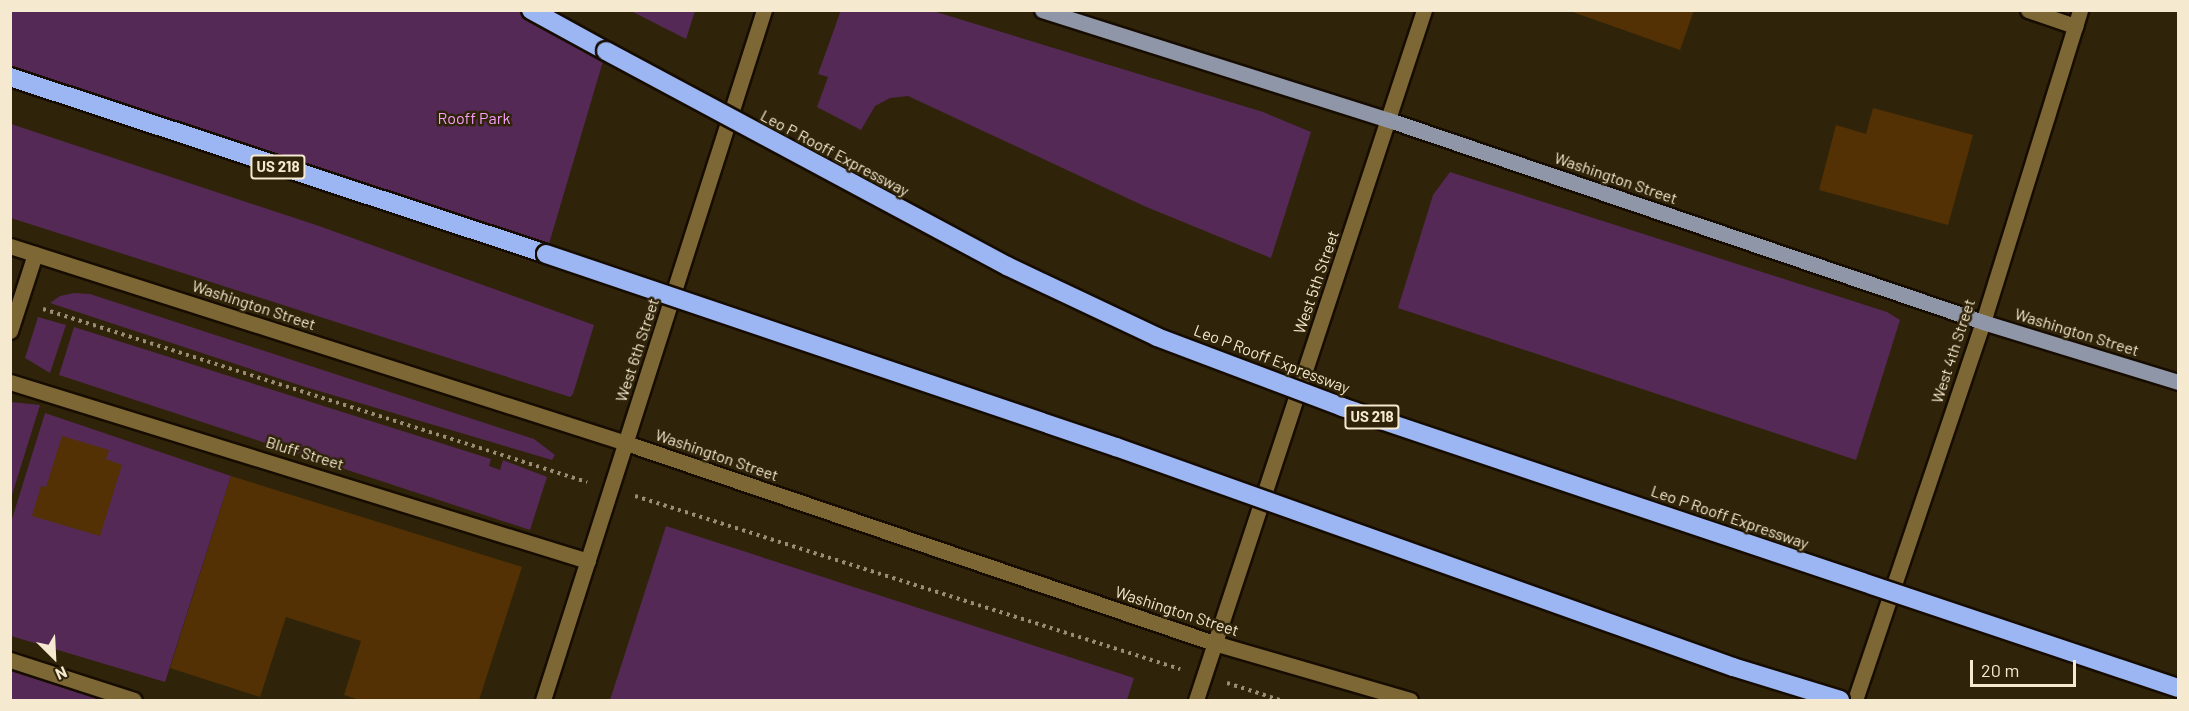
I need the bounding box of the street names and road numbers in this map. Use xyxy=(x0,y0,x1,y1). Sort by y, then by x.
street label: Leo P Rooff Expressway xyxy=(757,106,913,200)
street label: Washington Street xyxy=(1552,148,1680,208)
road number: US 218 xyxy=(250,155,306,179)
street label: West 5th Street xyxy=(1289,228,1343,336)
street label: Washington Street xyxy=(190,276,318,334)
street label: West 6th Street xyxy=(611,296,663,404)
street label: West 4th Street xyxy=(1927,296,1979,406)
street label: Washington Street xyxy=(2013,304,2141,360)
street label: Leo P Rooff Expressway xyxy=(1191,320,1353,398)
road number: US 218 xyxy=(1344,405,1400,429)
street label: Washington Street xyxy=(653,425,781,485)
street label: Bluff Street xyxy=(264,432,346,474)
street label: Leo P Rooff Expressway xyxy=(1649,481,1811,553)
street label: Washington Street xyxy=(1113,582,1241,640)

